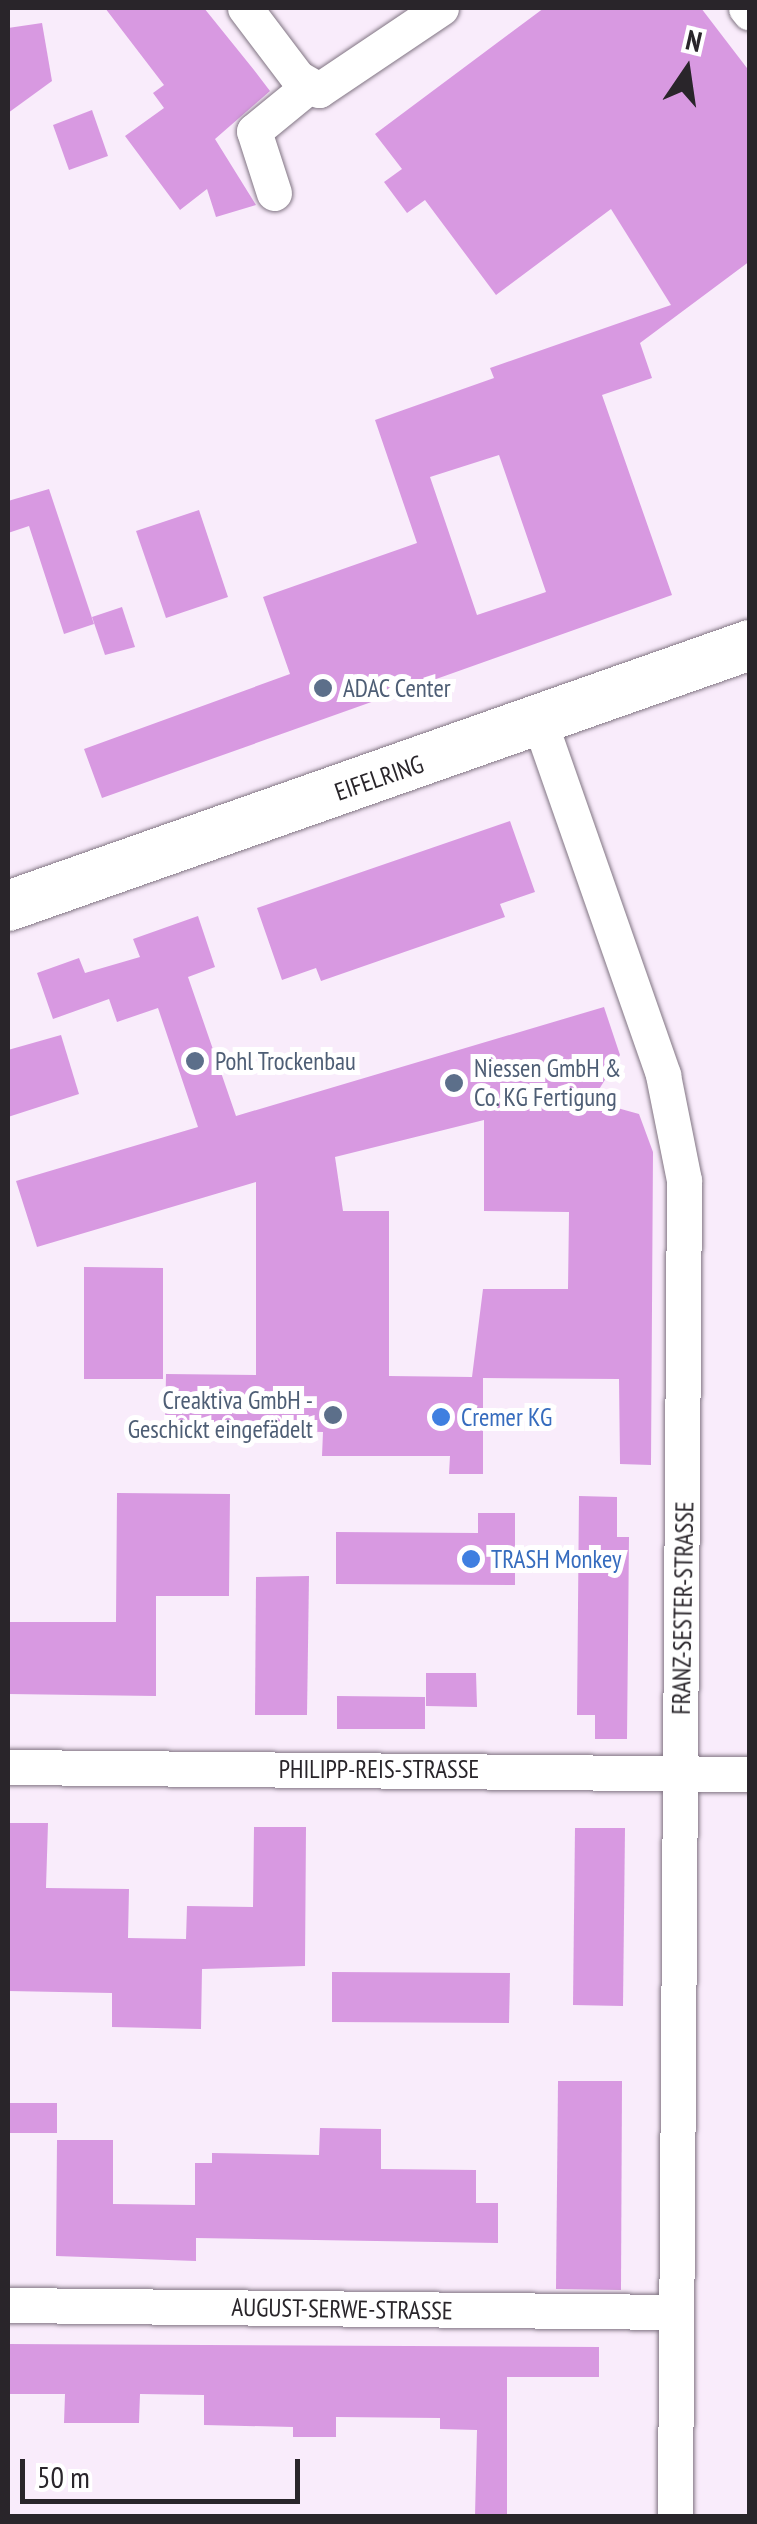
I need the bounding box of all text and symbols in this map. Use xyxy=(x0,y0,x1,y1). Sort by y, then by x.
north arrow xyxy=(637,20,737,120)
text: N xyxy=(682,21,705,60)
place label: ADAC Center xyxy=(343,673,451,703)
marker: ADAC Center xyxy=(312,677,334,699)
street label: EIFELRING xyxy=(331,749,427,807)
place label: Pohl Trockenbau xyxy=(215,1046,357,1076)
marker: Pohl Trockenbau xyxy=(184,1050,206,1072)
place label: Niessen GmbH & Co. KG Fertigung xyxy=(474,1054,621,1113)
marker: Niessen GmbH & Co. KG Fertigung xyxy=(443,1072,465,1094)
place label: Creaktiva GmbH - Geschickt eingefädelt xyxy=(128,1386,313,1445)
place label: Cremer KG xyxy=(461,1402,552,1432)
marker: Creaktiva GmbH - Geschickt eingefädelt xyxy=(322,1404,344,1426)
marker: Cremer KG xyxy=(430,1406,452,1428)
street label: FRANZ-SESTER-STRASSE xyxy=(666,1501,700,1715)
place label: TRASH Monkey xyxy=(491,1544,621,1574)
marker: TRASH Monkey xyxy=(460,1548,482,1570)
street label: PHILIPP-REIS-STRASSE xyxy=(279,1754,479,1784)
street label: AUGUST-SERWE-STRASSE xyxy=(231,2292,453,2326)
scale bar xyxy=(25,2439,305,2501)
text: 50 m xyxy=(37,2457,90,2496)

